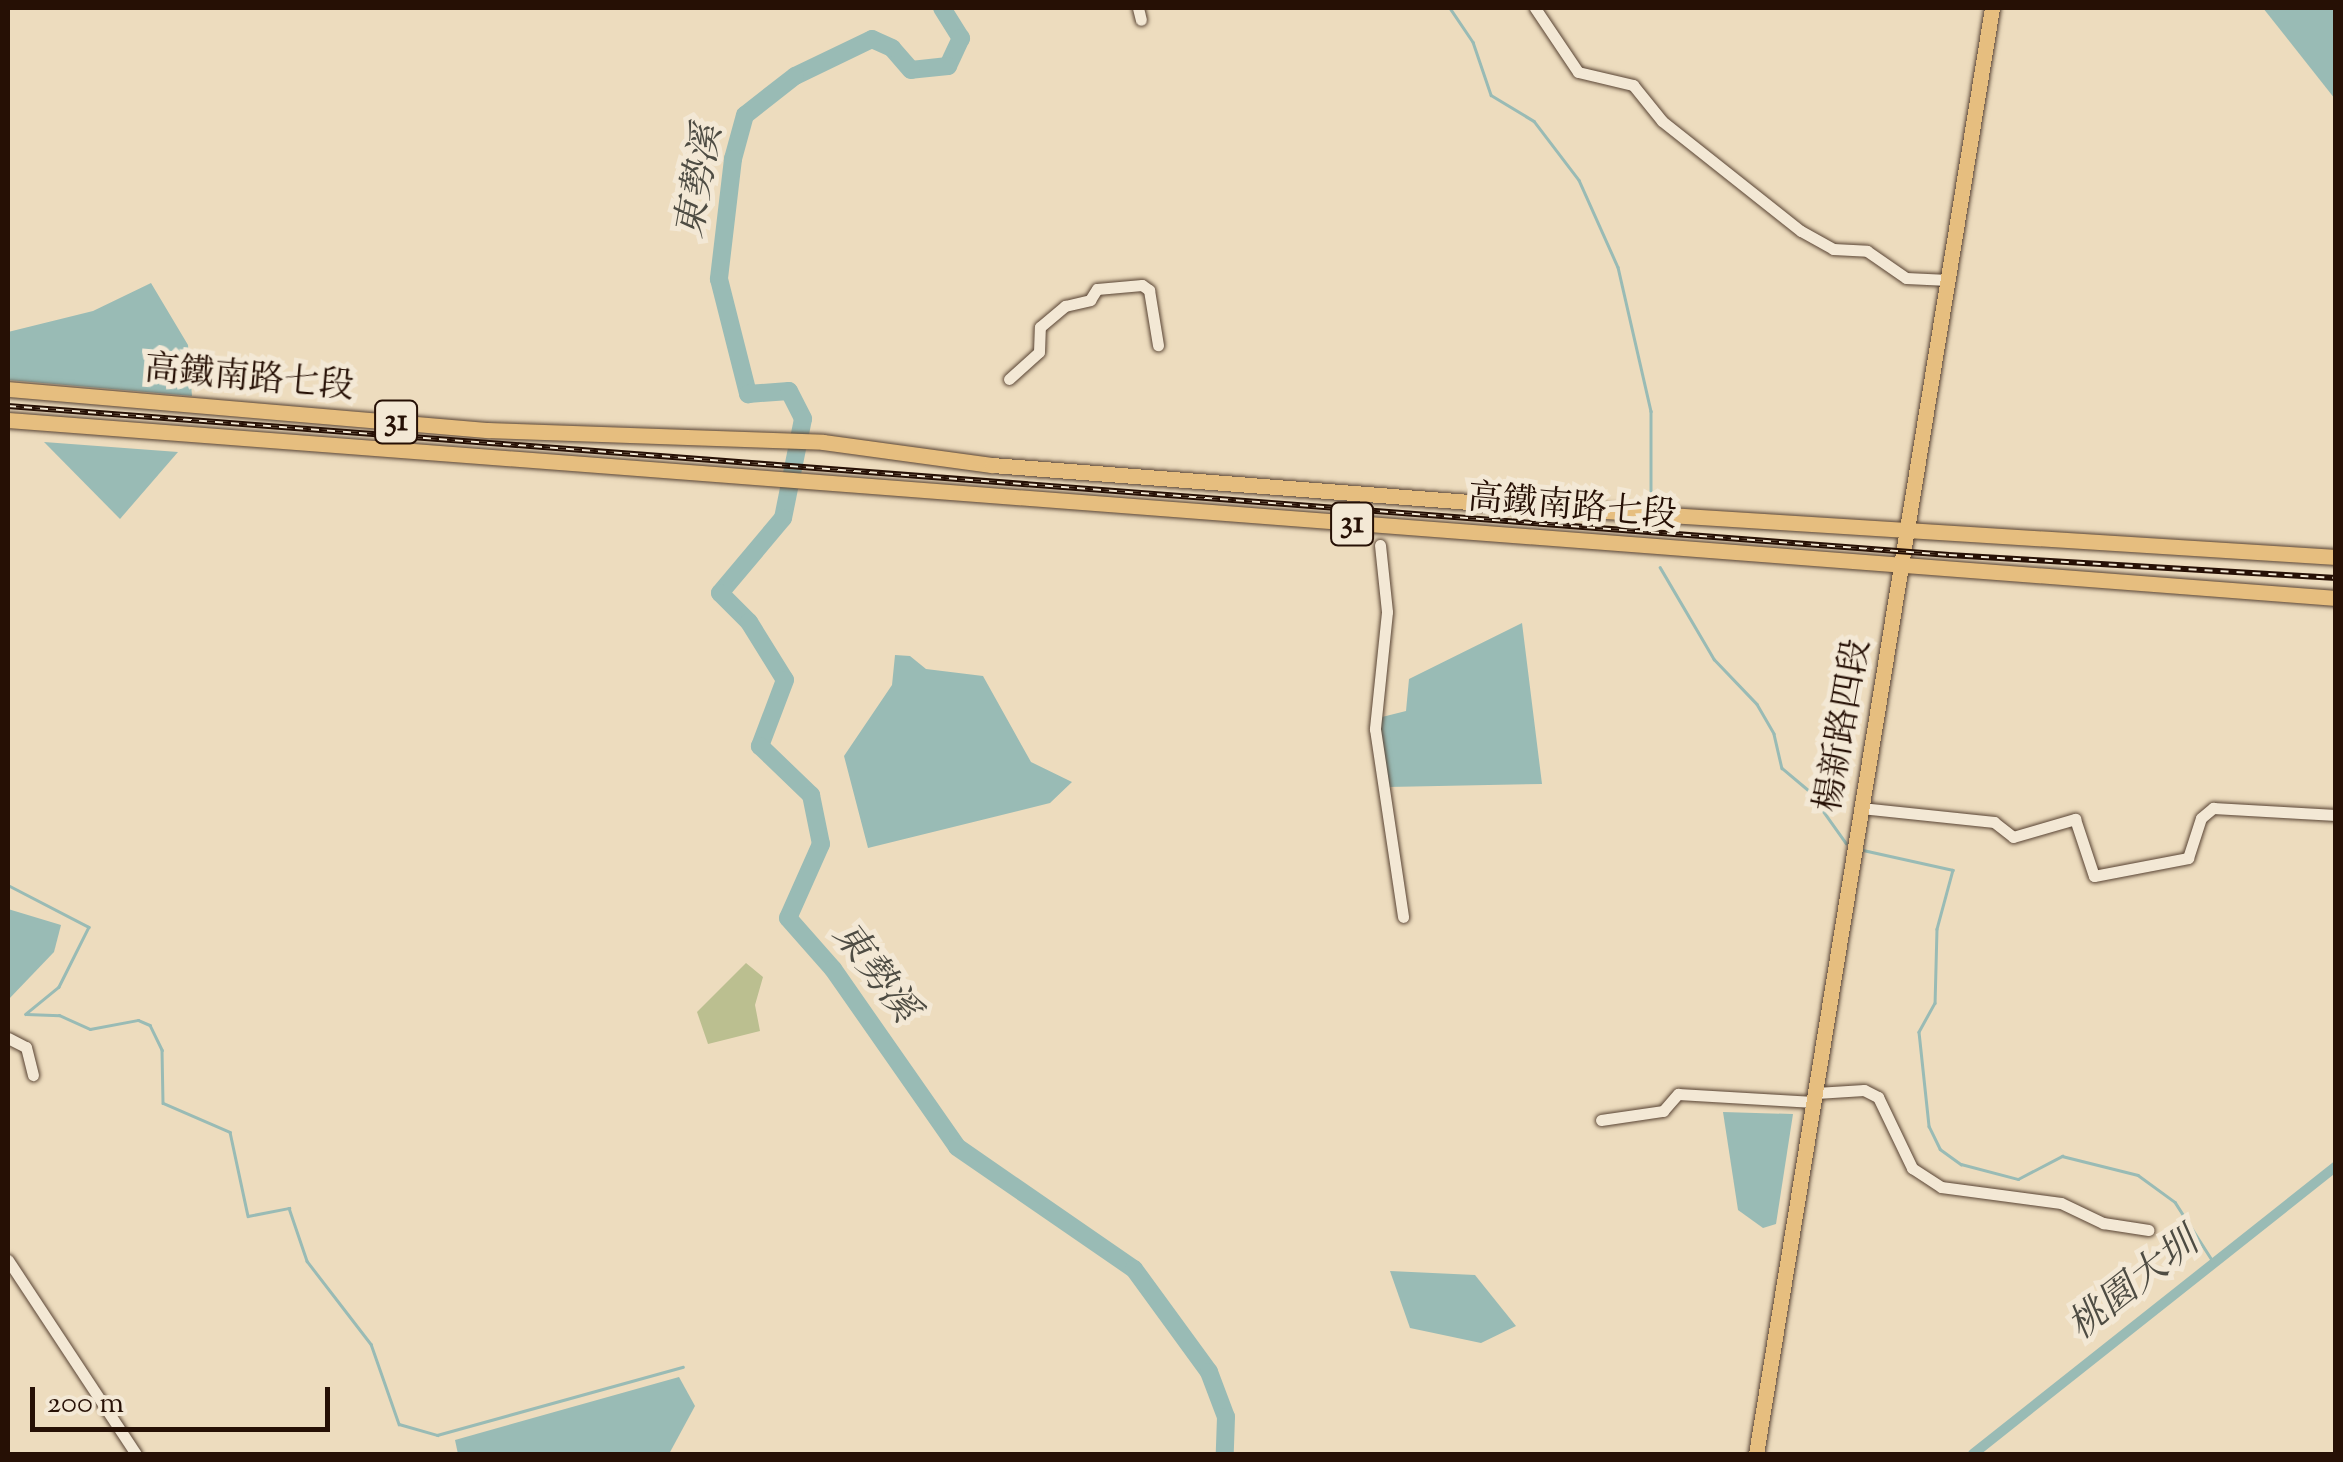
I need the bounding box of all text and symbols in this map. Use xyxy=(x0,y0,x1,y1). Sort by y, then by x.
water label: 東勢溪 xyxy=(670,122,734,242)
street label: 高鐵南路七段 xyxy=(143,350,355,410)
road number: 31 xyxy=(374,395,418,449)
street label: 高鐵南路七段 xyxy=(1466,479,1678,539)
road number: 31 xyxy=(1330,497,1374,551)
street label: 楊新路四段 xyxy=(1809,636,1881,816)
water label: 東勢溪 xyxy=(820,915,926,1033)
water label: 桃園大圳 xyxy=(2061,1222,2209,1352)
scale bar xyxy=(35,1367,335,1429)
text: 200 m xyxy=(47,1383,124,1426)

